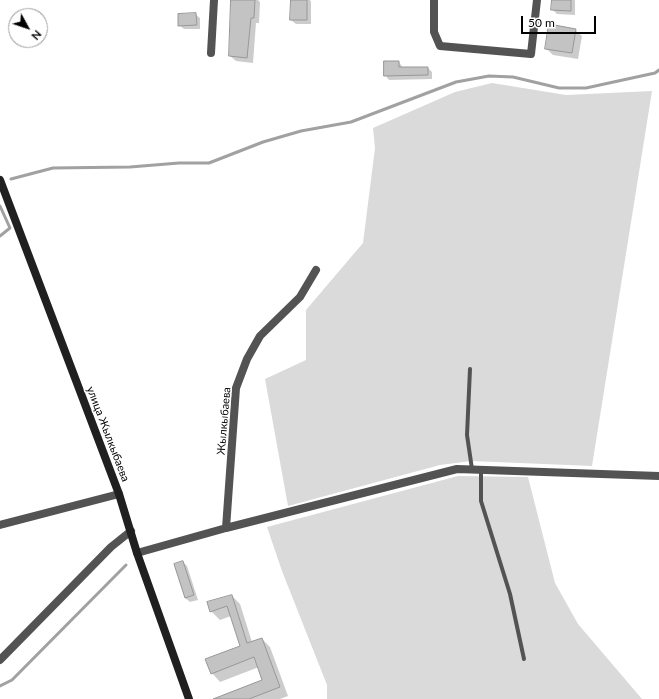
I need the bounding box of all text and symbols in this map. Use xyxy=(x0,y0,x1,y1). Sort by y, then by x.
north arrow xyxy=(8,8,48,48)
scale bar xyxy=(523,8,598,34)
text: 50 m xyxy=(528,15,555,30)
text: N xyxy=(29,28,45,43)
street label: улица Жылкыбаева xyxy=(84,385,132,483)
street label: Жылкыбаева xyxy=(214,387,234,455)

